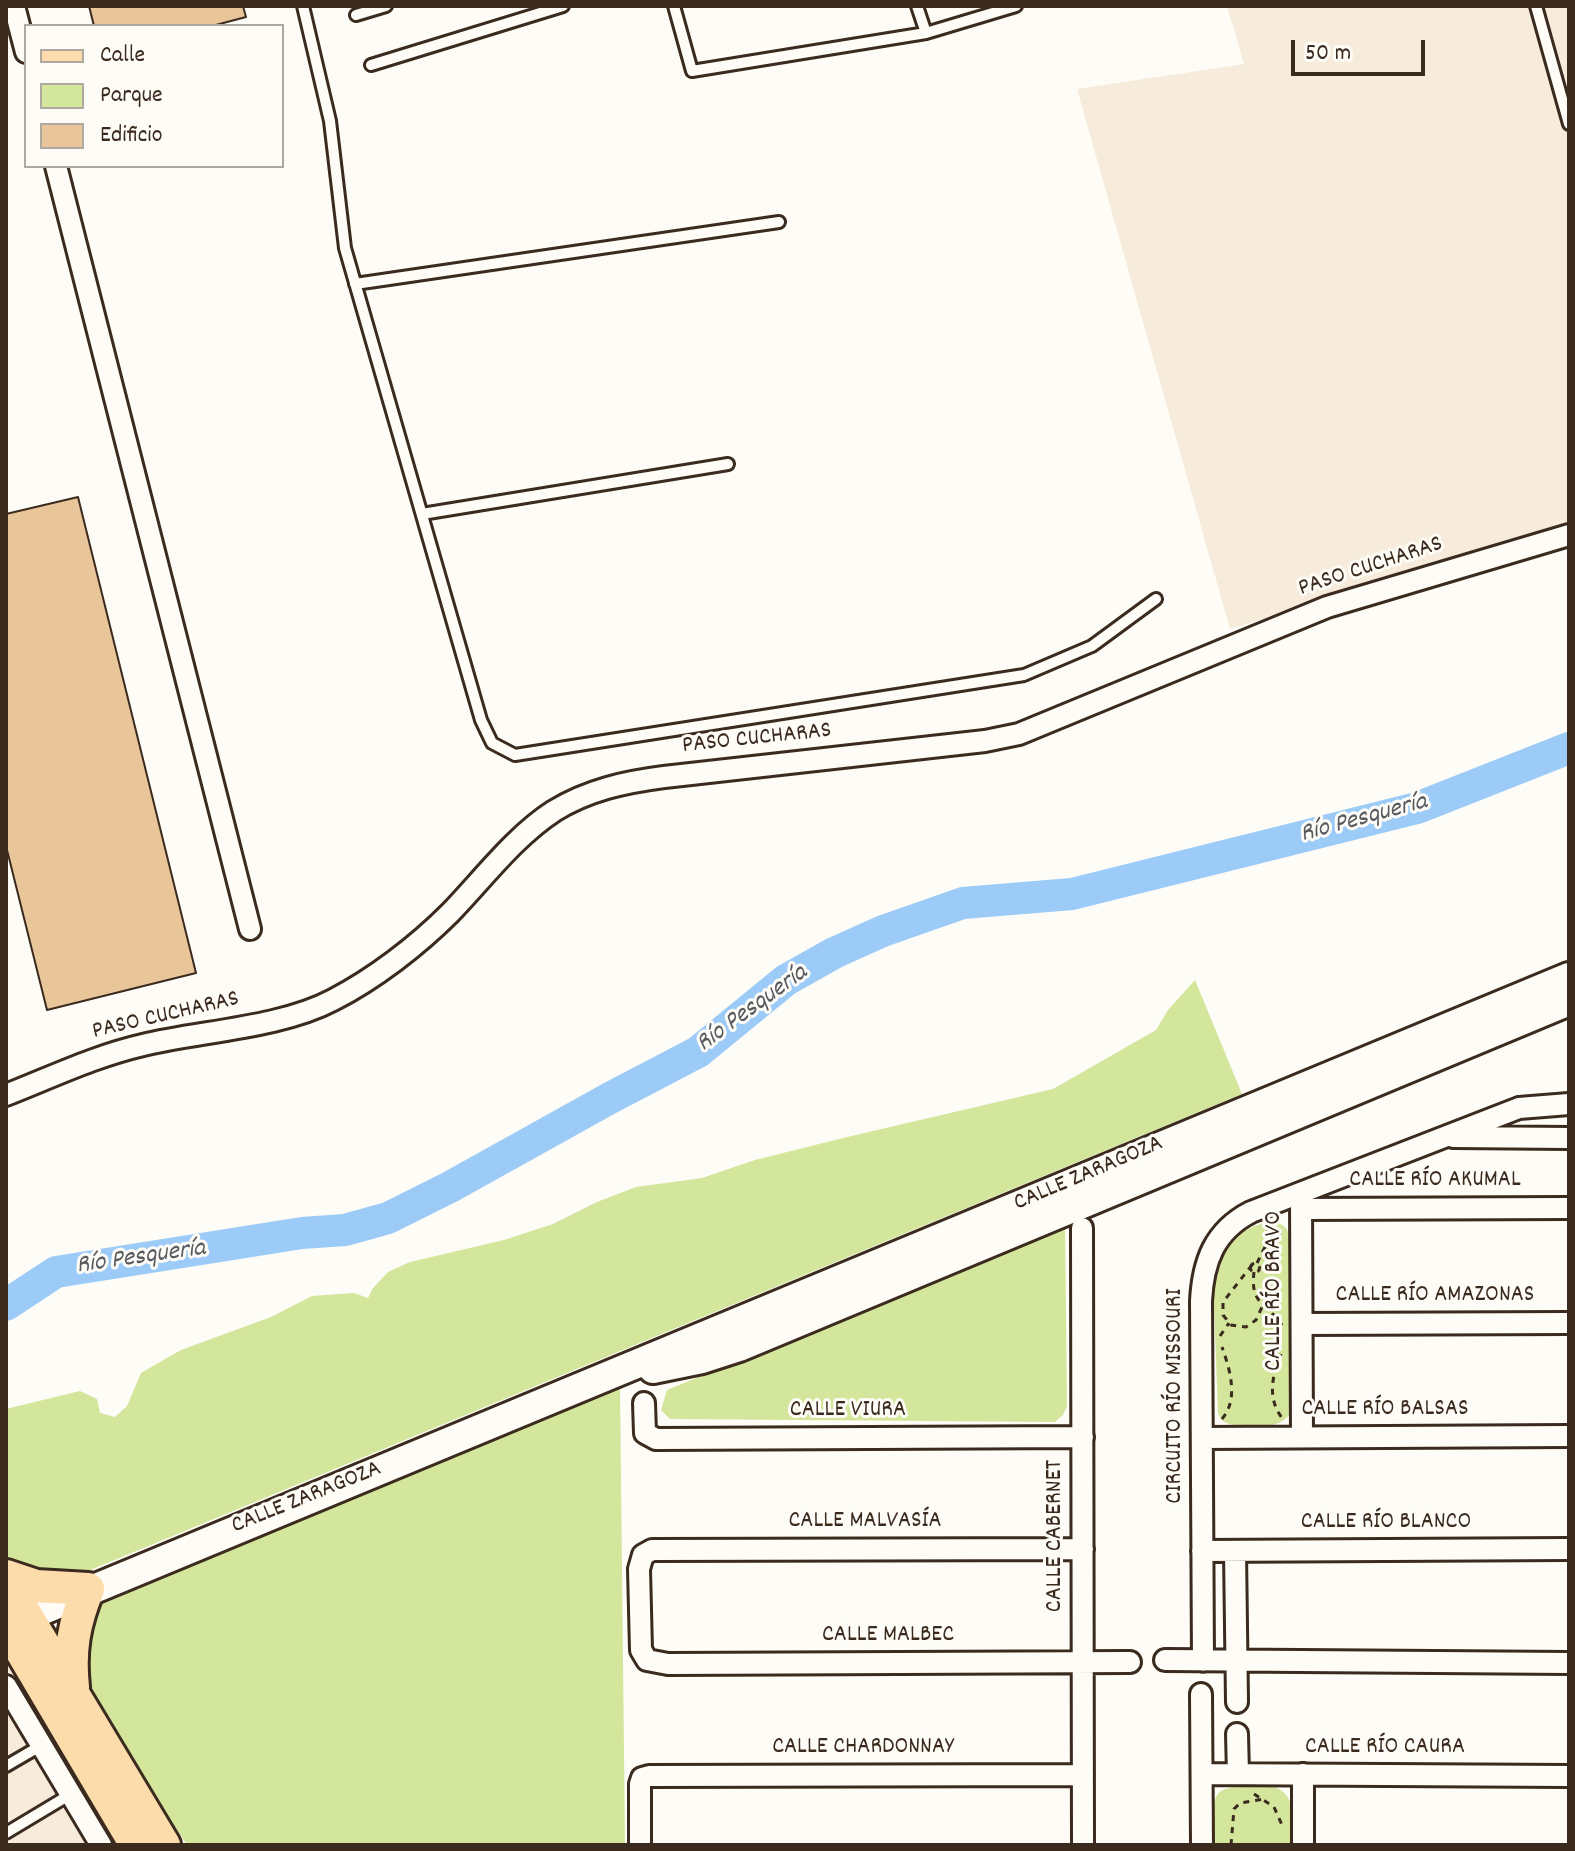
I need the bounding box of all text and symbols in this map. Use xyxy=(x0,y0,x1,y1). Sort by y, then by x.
legend xyxy=(24,24,284,168)
scale bar xyxy=(1295,24,1429,74)
text: 50 m xyxy=(1305,37,1351,71)
text: Calle xyxy=(100,39,145,73)
text: Parque xyxy=(100,79,163,113)
text: Edificio xyxy=(100,119,162,153)
street label: PASO CUCHARAS xyxy=(1295,531,1447,605)
street label: PASO CUCHARAS xyxy=(681,718,833,762)
water label: Río Pesquería xyxy=(1297,788,1431,852)
water label: Río Pesquería xyxy=(691,959,815,1061)
street label: PASO CUCHARAS xyxy=(90,986,242,1048)
street label: CALLE ZARAGOZA xyxy=(1010,1131,1168,1219)
street label: CALLE RÍO AKUMAL xyxy=(1349,1168,1521,1196)
street label: CALLE RÍO BRAVO xyxy=(1262,1211,1290,1371)
water label: Río Pesquería xyxy=(74,1235,208,1283)
street label: CALLE RÍO AMAZONAS xyxy=(1336,1283,1534,1311)
street label: CIRCUITO RÍO MISSOURI xyxy=(1163,1288,1191,1504)
street label: CALLE RÍO BALSAS xyxy=(1301,1397,1469,1425)
street label: CALLE VIURA xyxy=(790,1398,906,1426)
street label: CALLE ZARAGOZA xyxy=(228,1456,386,1542)
street label: CALLE CABERNET xyxy=(1043,1460,1071,1612)
street label: CALLE MALVASÍA xyxy=(788,1509,942,1537)
street label: CALLE RÍO BLANCO xyxy=(1301,1510,1471,1538)
street label: CALLE MALBEC xyxy=(822,1623,954,1651)
street label: CALLE CHARDONNAY xyxy=(772,1735,954,1763)
street label: CALLE RÍO CAURA xyxy=(1305,1735,1465,1763)

